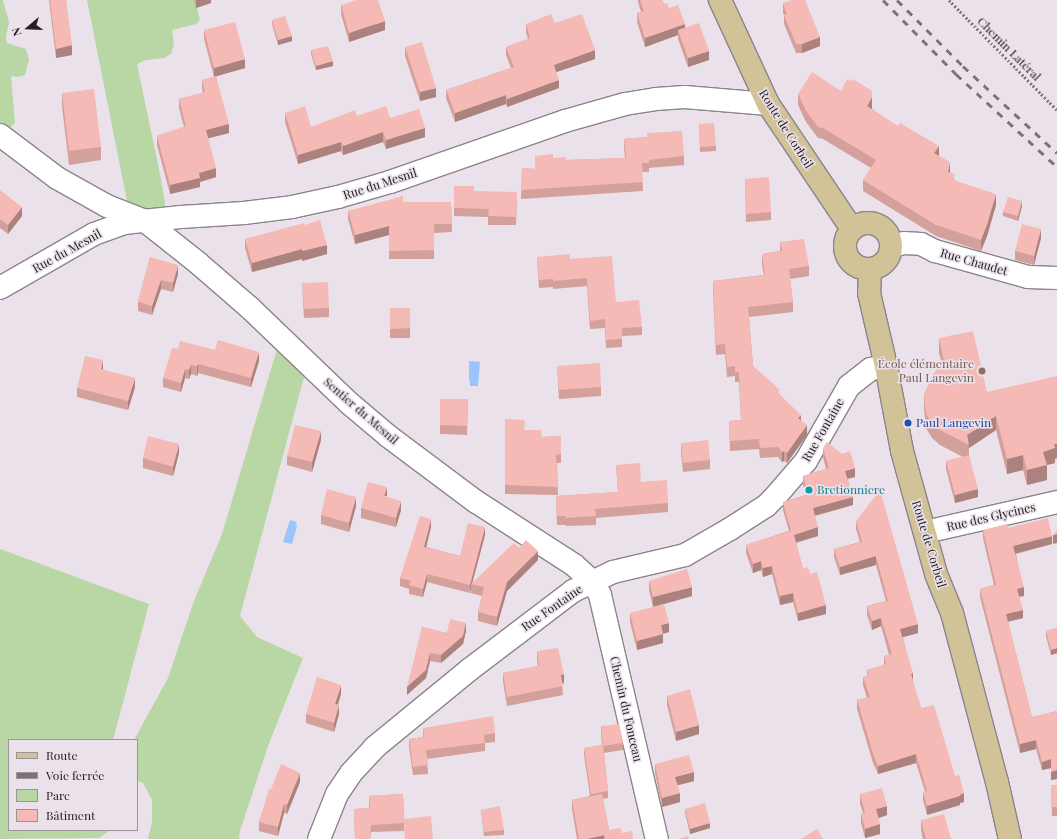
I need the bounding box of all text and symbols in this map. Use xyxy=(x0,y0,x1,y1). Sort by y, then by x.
north arrow xyxy=(8,8,48,48)
street label: Chemin Latéral xyxy=(974,14,1044,84)
text: N xyxy=(8,26,25,38)
street label: Route de Corbeil xyxy=(756,87,816,171)
street label: Rue du Mesnil xyxy=(341,165,419,203)
street label: Rue du Mesnil xyxy=(30,226,104,276)
street label: Rue Chaudet xyxy=(939,246,1009,278)
place label: École élémentaire Paul Langevin xyxy=(878,357,974,385)
marker: École élémentaire Paul Langevin xyxy=(977,366,987,376)
street label: Sentier du Mesnil xyxy=(321,375,401,447)
street label: Rue Fontaine xyxy=(799,396,847,464)
place label: Paul Langevin xyxy=(916,416,991,430)
marker: Paul Langevin xyxy=(903,418,913,428)
place label: Bretionniere xyxy=(817,483,885,497)
marker: Bretionniere xyxy=(804,485,814,495)
street label: Route de Corbeil xyxy=(909,499,949,589)
street label: Rue des Glycines xyxy=(945,500,1037,534)
street label: Rue Fontaine xyxy=(519,582,585,634)
street label: Chemin du Fonceau xyxy=(607,655,645,763)
legend xyxy=(8,739,138,831)
text: Route xyxy=(46,747,78,763)
text: Voie ferrée xyxy=(46,767,104,783)
text: Parc xyxy=(46,787,70,803)
text: Bâtiment xyxy=(46,807,95,823)

